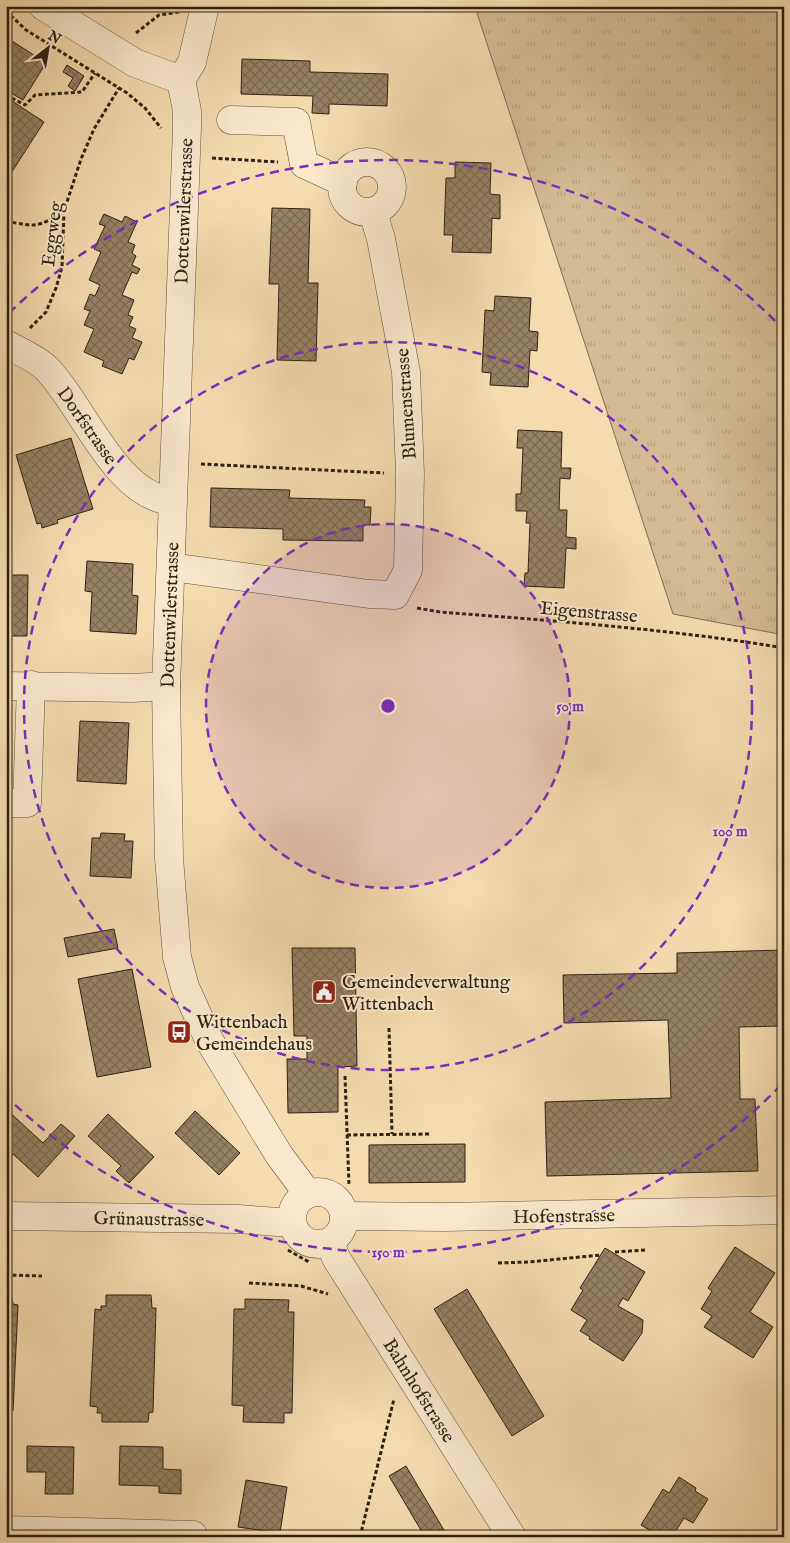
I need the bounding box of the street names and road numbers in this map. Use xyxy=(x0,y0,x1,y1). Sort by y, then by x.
street label: Dottenwilerstrasse xyxy=(170,137,200,284)
street label: Eggweg xyxy=(37,200,69,268)
street label: Blumenstrasse xyxy=(391,347,423,460)
street label: Dorfstrasse xyxy=(51,382,122,470)
street label: Dottenwilerstrasse xyxy=(156,541,186,688)
street label: Eigenstrasse xyxy=(539,597,639,629)
street label: Hofenstrasse xyxy=(513,1204,616,1230)
street label: Grünaustrasse xyxy=(93,1207,205,1233)
street label: Bahnhofstrasse xyxy=(377,1334,460,1448)

